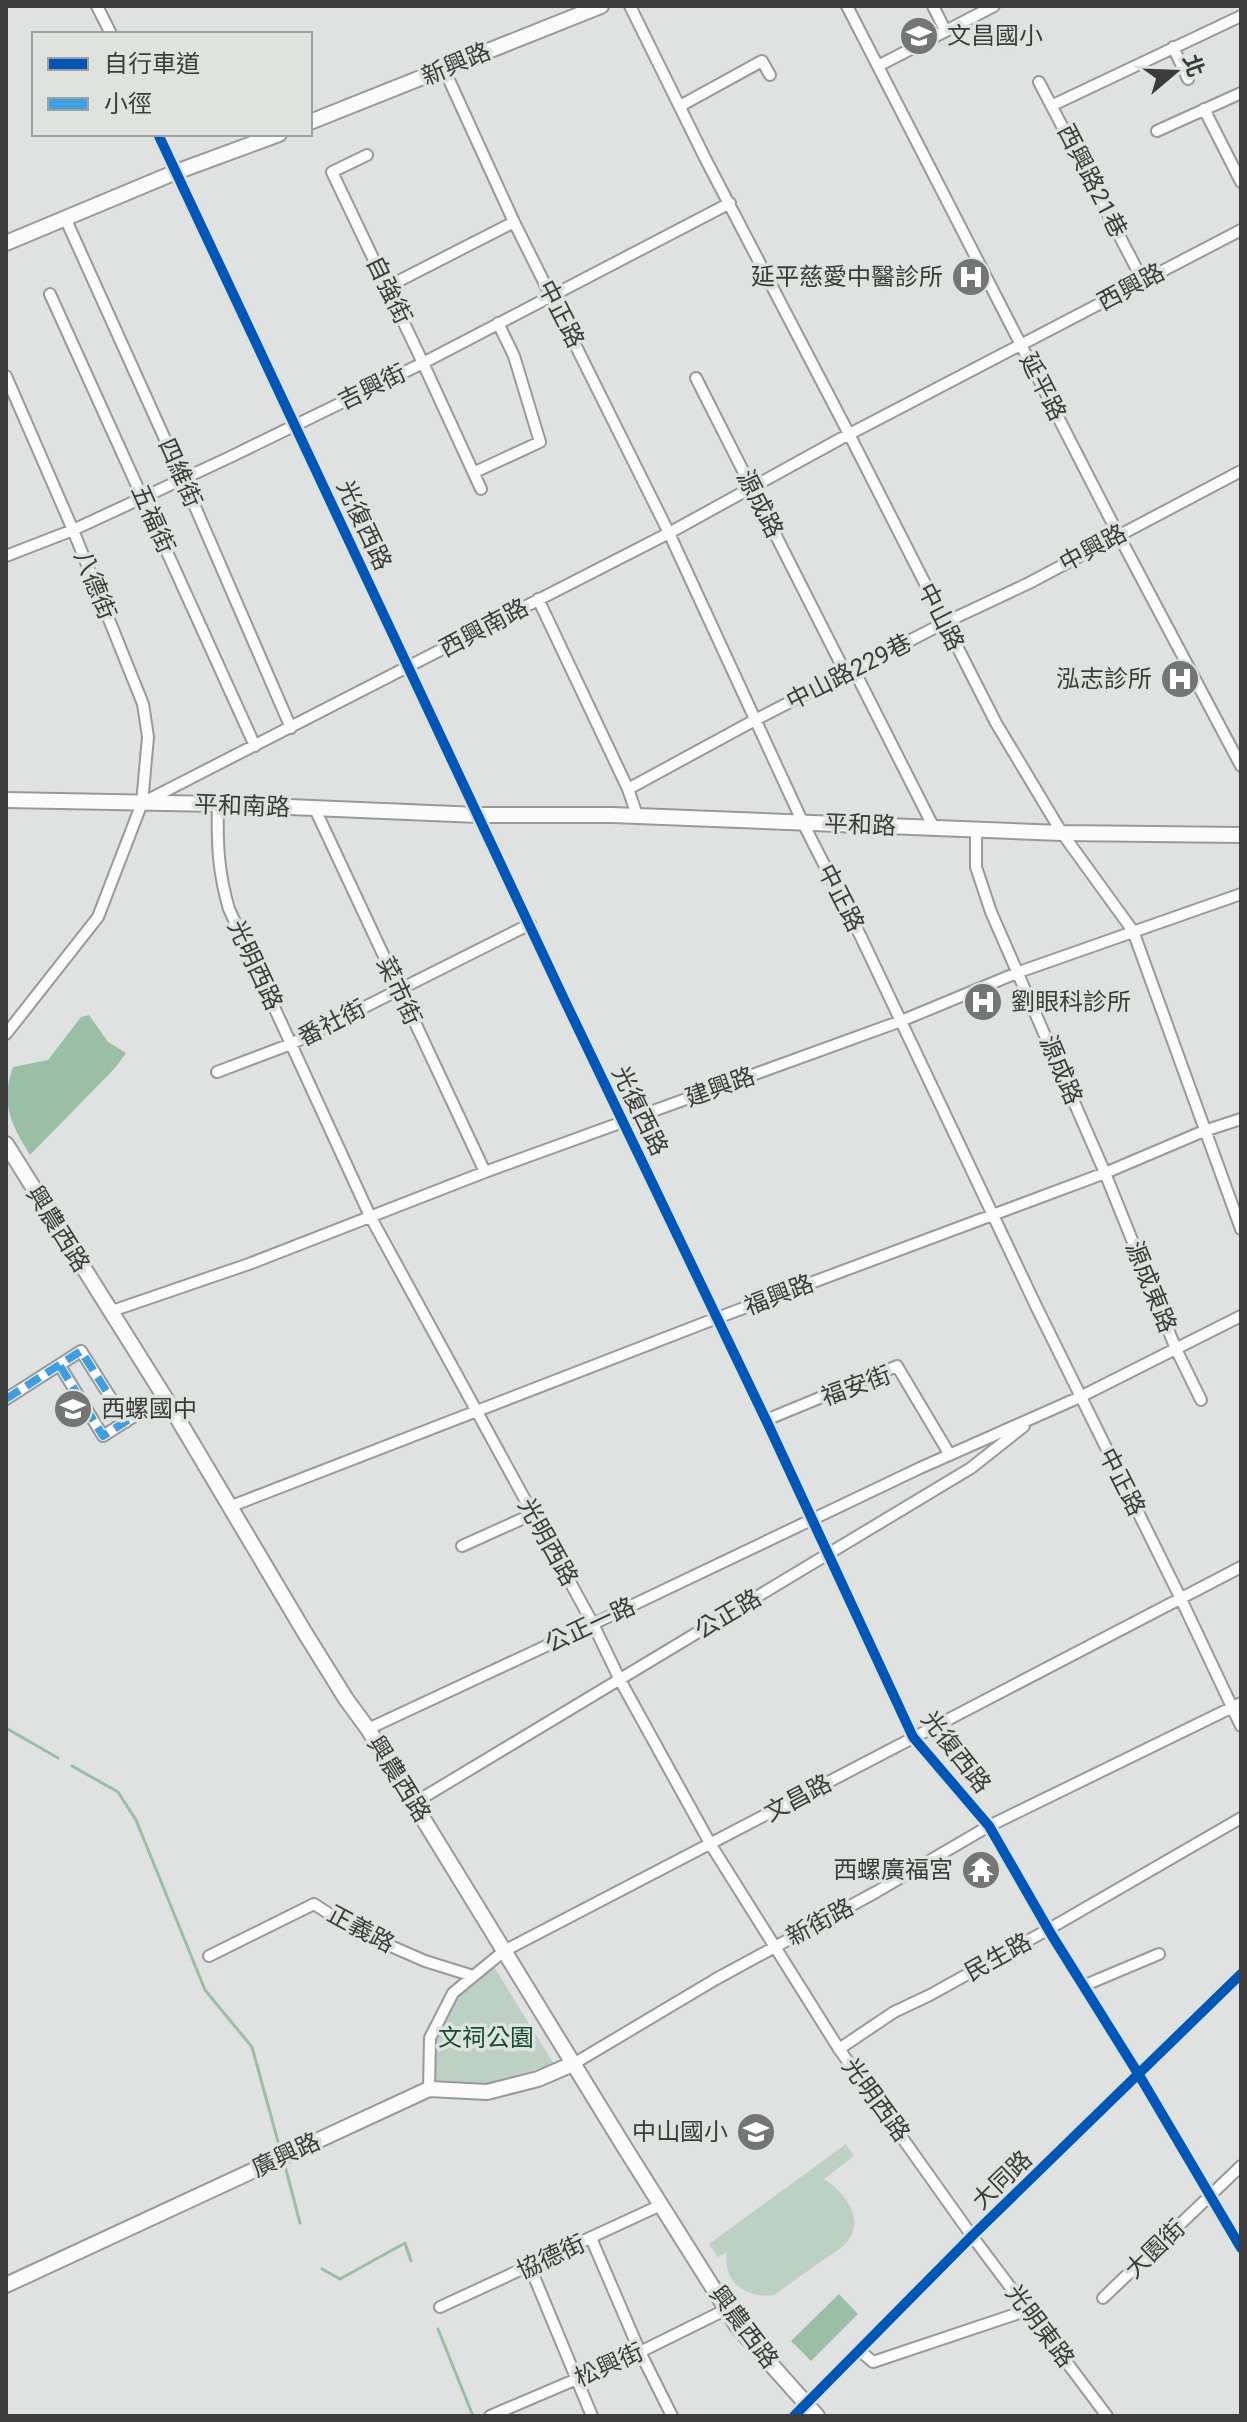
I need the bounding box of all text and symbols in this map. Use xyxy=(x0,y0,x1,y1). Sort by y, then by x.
school or university icon: 文昌國小 xyxy=(898,15,940,57)
place label: 文昌國小 xyxy=(947,22,1043,50)
legend xyxy=(32,32,312,136)
north arrow xyxy=(1135,32,1215,112)
street label: 新興路 xyxy=(417,37,495,91)
text: 自行車道 xyxy=(104,50,200,78)
text: 北 xyxy=(1178,51,1209,80)
text: 小徑 xyxy=(104,90,152,118)
street label: 西興路21巷 xyxy=(1052,120,1132,242)
street label: 自強街 xyxy=(361,252,417,328)
hospital icon: 延平慈愛中醫診所 xyxy=(950,256,992,298)
street label: 西興路 xyxy=(1093,258,1169,316)
place label: 延平慈愛中醫診所 xyxy=(751,263,943,291)
street label: 中正路 xyxy=(532,276,590,352)
street label: 延平路 xyxy=(1014,349,1072,425)
street label: 吉興街 xyxy=(334,359,410,415)
street label: 四維街 xyxy=(153,434,207,512)
street label: 源成路 xyxy=(731,466,789,542)
street label: 光復西路 xyxy=(331,476,397,574)
street label: 五福街 xyxy=(126,480,180,558)
street label: 中興路 xyxy=(1055,519,1131,577)
street label: 八德街 xyxy=(69,546,121,624)
street label: 中山路 xyxy=(912,579,970,655)
street label: 西興南路 xyxy=(435,593,533,663)
street label: 中山路229巷 xyxy=(782,629,916,715)
hospital icon: 泓志診所 xyxy=(1159,658,1201,700)
place label: 泓志診所 xyxy=(1056,665,1152,693)
street label: 平和南路 xyxy=(194,790,290,822)
street label: 平和路 xyxy=(824,810,896,840)
street label: 中正路 xyxy=(812,860,870,936)
street label: 光明西路 xyxy=(222,916,288,1014)
street label: 菜市街 xyxy=(371,952,427,1030)
hospital icon: 劉眼科診所 xyxy=(962,981,1004,1023)
place label: 劉眼科診所 xyxy=(1011,988,1131,1016)
street label: 番社街 xyxy=(294,994,370,1052)
street label: 源成路 xyxy=(1034,1031,1088,1109)
street label: 光復西路 xyxy=(606,1062,674,1160)
street label: 建興路 xyxy=(681,1062,759,1112)
street label: 興農西路 xyxy=(21,1181,95,1277)
street label: 源成東路 xyxy=(1120,1237,1182,1337)
street label: 福興路 xyxy=(740,1269,818,1321)
street label: 福安街 xyxy=(817,1361,895,1411)
school or university icon: 西螺國中 xyxy=(52,1388,94,1430)
place label: 西螺國中 xyxy=(101,1395,197,1423)
street label: 中正路 xyxy=(1093,1444,1151,1520)
street label: 光明西路 xyxy=(512,1493,584,1591)
street label: 公正路 xyxy=(690,1583,766,1645)
street label: 公正一路 xyxy=(541,1592,639,1658)
street label: 光復西路 xyxy=(915,1706,997,1798)
street label: 興農西路 xyxy=(362,1731,436,1827)
street label: 文昌路 xyxy=(760,1769,836,1827)
temple icon: 西螺廣福宮 xyxy=(960,1849,1002,1891)
place label: 西螺廣福宮 xyxy=(833,1856,953,1884)
street label: 新街路 xyxy=(782,1893,858,1951)
street label: 正義路 xyxy=(323,1900,399,1958)
street label: 民生路 xyxy=(960,1927,1036,1987)
park label: 文祠公園 xyxy=(438,2024,534,2052)
street label: 光明西路 xyxy=(836,2053,916,2147)
school or university icon: 中山國小 xyxy=(735,2111,777,2153)
place label: 中山國小 xyxy=(632,2118,728,2146)
street label: 廣興路 xyxy=(247,2127,325,2183)
street label: 大同路 xyxy=(966,2145,1038,2215)
street label: 大園街 xyxy=(1119,2214,1191,2284)
street label: 協德街 xyxy=(512,2229,590,2285)
street label: 光明東路 xyxy=(1000,2279,1080,2373)
street label: 興農西路 xyxy=(704,2280,784,2374)
street label: 松興街 xyxy=(570,2338,648,2392)

